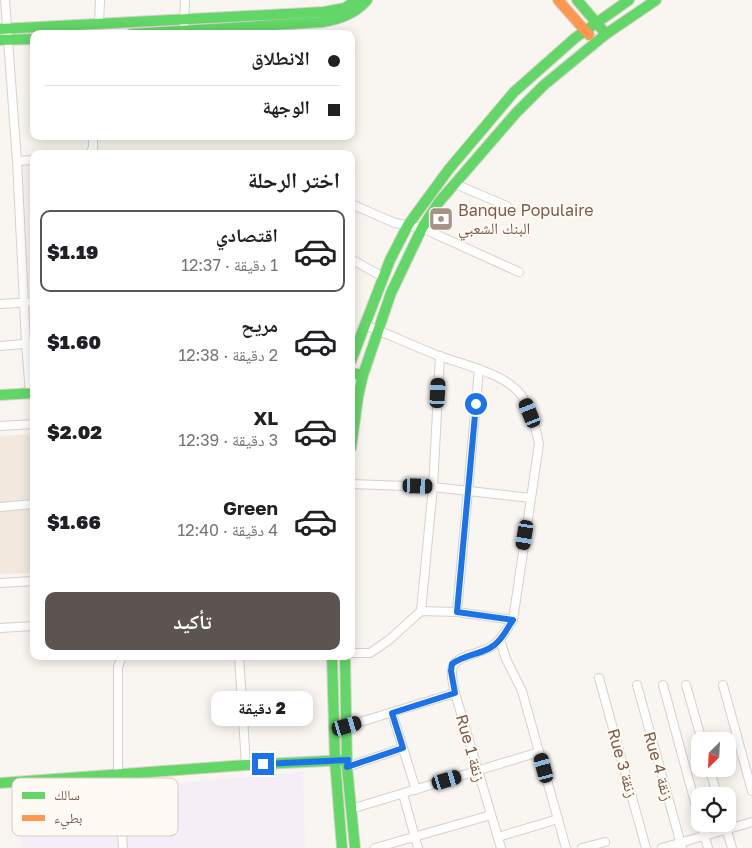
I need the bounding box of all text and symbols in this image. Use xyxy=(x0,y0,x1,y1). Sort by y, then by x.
text: الانطلاق xyxy=(251,46,310,69)
text: الوجهة xyxy=(262,95,310,118)
text: اختر الرحلة xyxy=(248,166,340,193)
place label: Banque Populaire البنك الشعبي xyxy=(458,200,594,241)
bank icon: Banque Populaire البنك الشعبي xyxy=(428,206,454,232)
text: اقتصادي xyxy=(216,223,278,246)
icon: car xyxy=(293,229,338,274)
text: $1.19 xyxy=(47,240,98,263)
text: 1 دقيقة · 12:37 xyxy=(181,255,278,275)
text: مريح xyxy=(241,313,278,336)
icon: car xyxy=(293,319,338,364)
text: $1.60 xyxy=(47,330,101,353)
text: 2 دقيقة · 12:38 xyxy=(178,345,278,365)
car xyxy=(429,378,446,408)
route start xyxy=(465,393,487,415)
car xyxy=(517,396,542,430)
text: XL xyxy=(253,406,278,429)
icon: car xyxy=(293,409,338,454)
text: $2.02 xyxy=(47,420,102,443)
text: 3 دقيقة · 12:39 xyxy=(178,430,278,450)
car xyxy=(402,478,433,494)
text: Green xyxy=(223,496,278,519)
icon: car xyxy=(293,499,338,544)
text: $1.66 xyxy=(47,510,101,533)
car xyxy=(515,519,534,551)
text: 4 دقيقة · 12:40 xyxy=(177,520,278,540)
button: تأكيد xyxy=(45,592,340,650)
callout: 2 دقيقة xyxy=(212,692,314,726)
text: 2 دقيقة xyxy=(238,698,286,718)
street label: Rue 1 زنقة xyxy=(452,712,490,784)
car xyxy=(330,715,363,737)
street label: Rue 3 زنقة xyxy=(604,726,642,800)
street label: Rue 4 زنقة xyxy=(640,729,678,803)
north arrow xyxy=(691,732,736,778)
map controls xyxy=(691,732,736,832)
car xyxy=(532,752,555,784)
route end xyxy=(252,753,274,775)
car xyxy=(430,768,463,792)
legend xyxy=(12,778,178,836)
text: سالك xyxy=(54,786,80,803)
button: locate xyxy=(691,787,736,832)
text: بطيء xyxy=(54,809,83,830)

